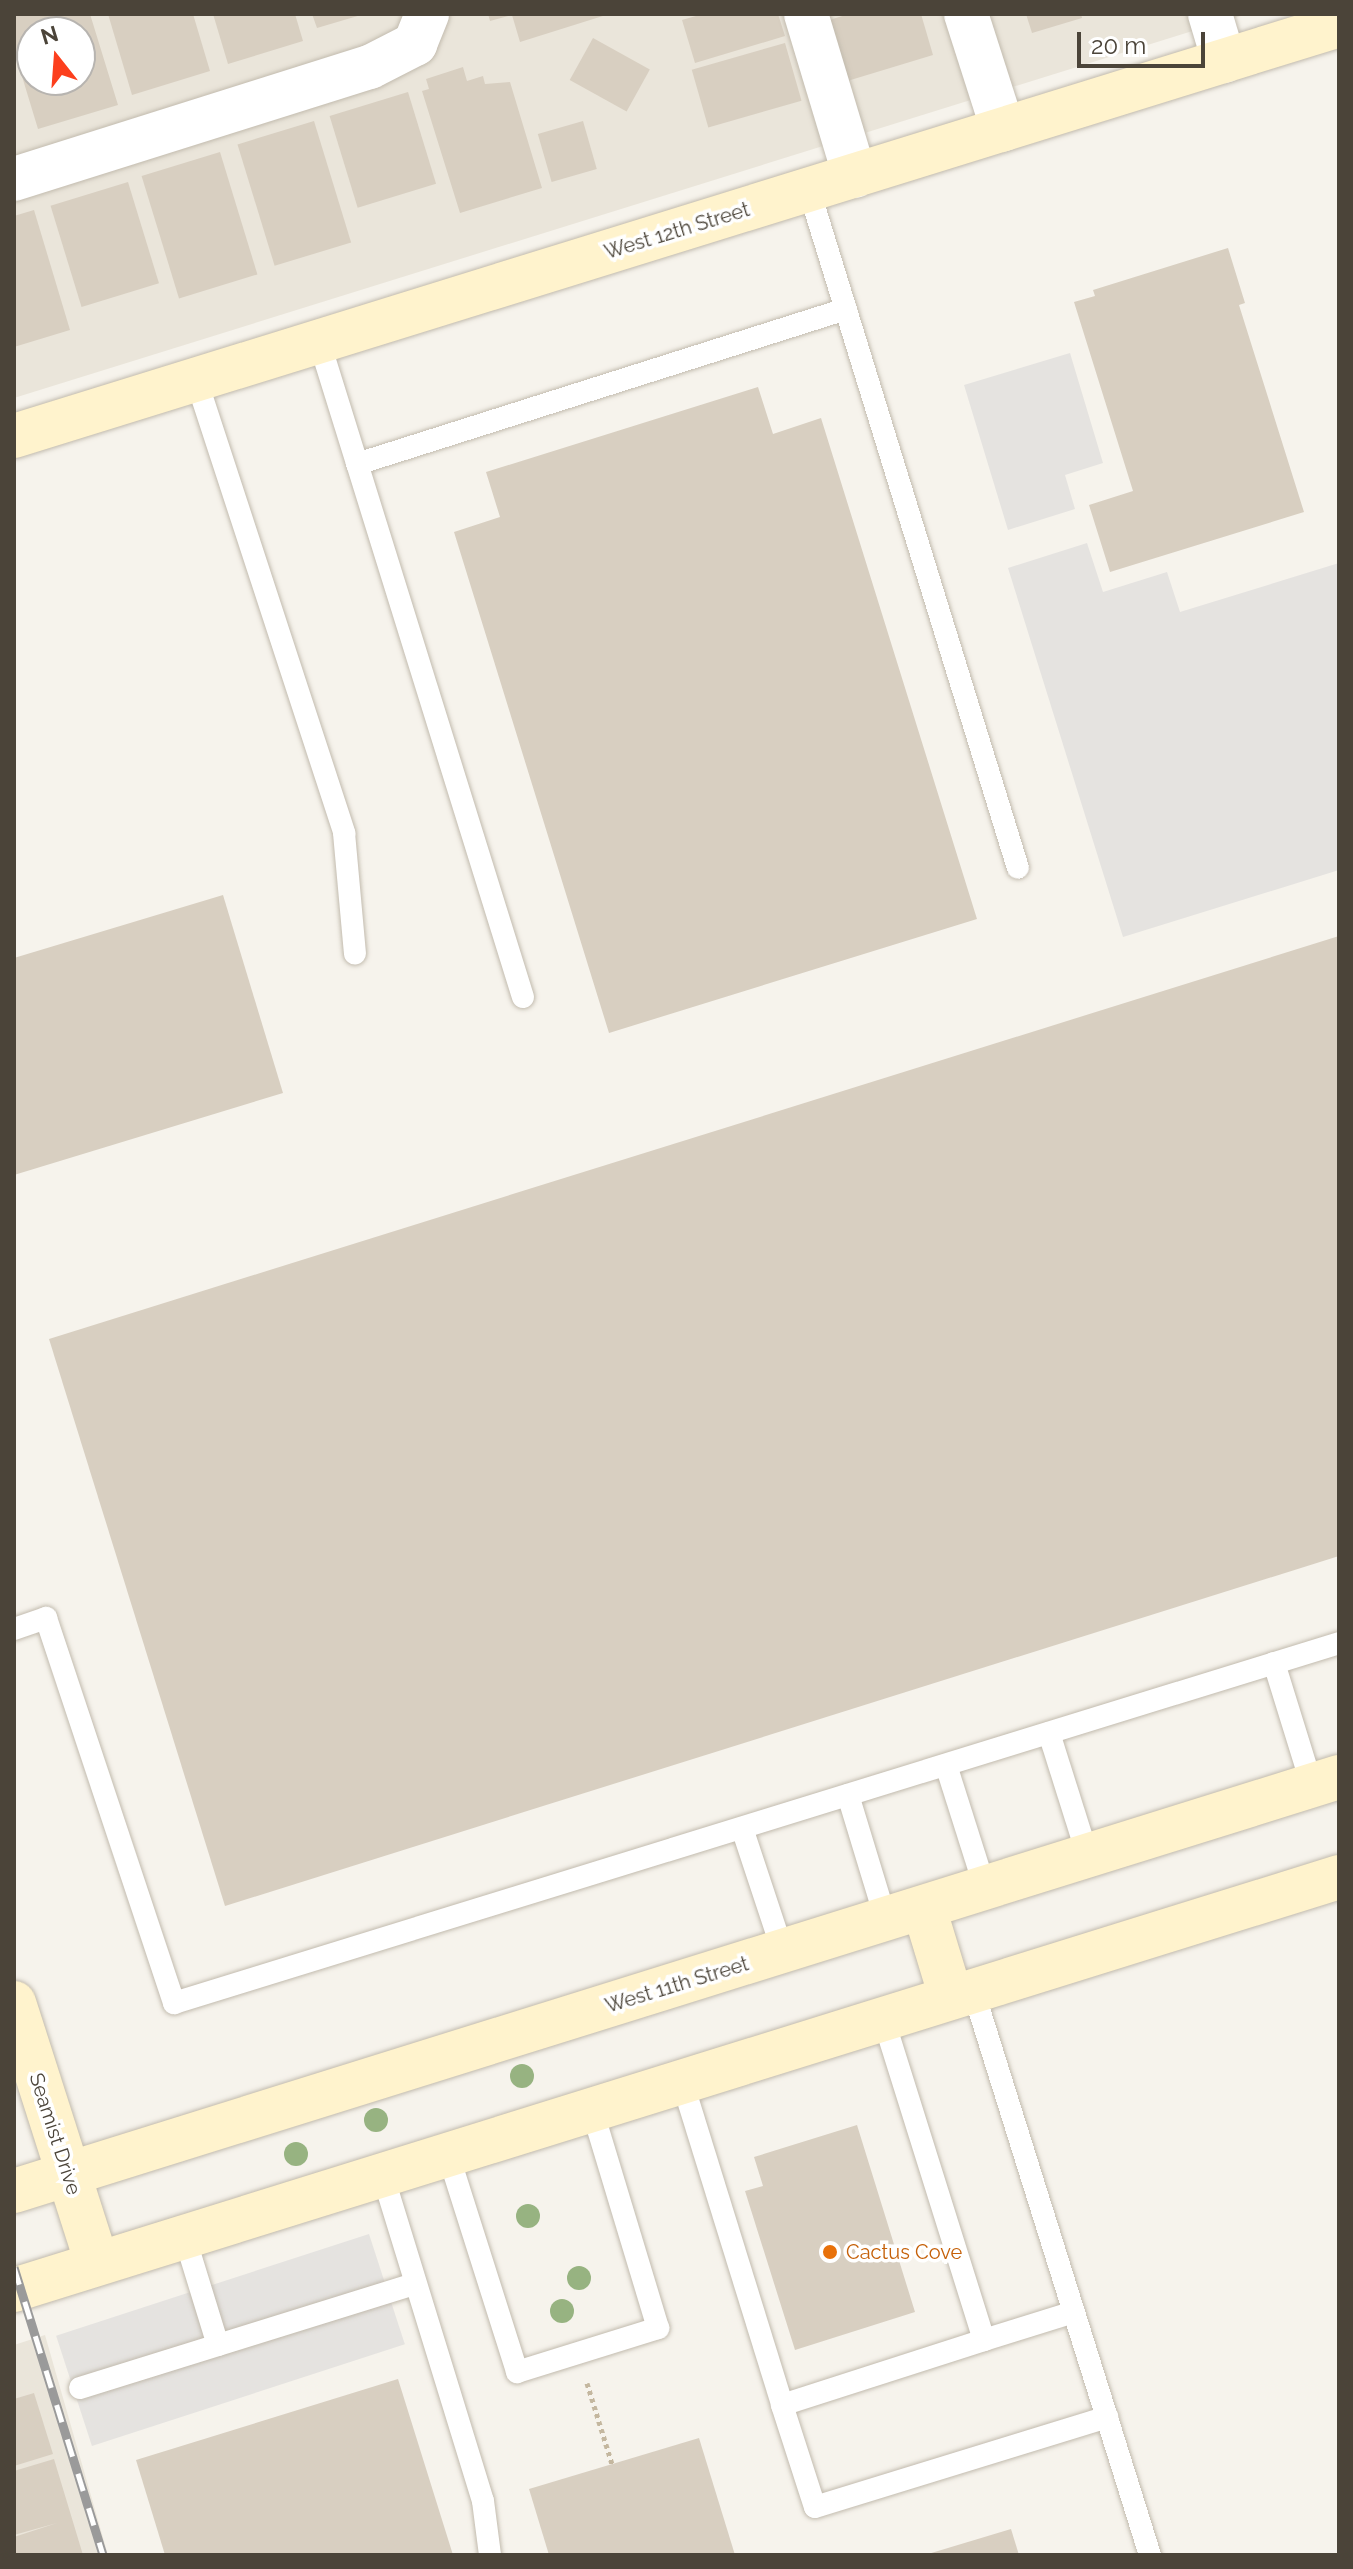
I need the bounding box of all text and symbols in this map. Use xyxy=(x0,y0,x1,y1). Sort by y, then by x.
north arrow xyxy=(16,16,96,96)
scale bar xyxy=(1081,16,1209,66)
text: N xyxy=(38,20,61,50)
text: 20 m xyxy=(1091,31,1146,60)
street label: West 12th Street xyxy=(601,197,753,265)
street label: West 11th Street xyxy=(602,1952,752,2018)
street label: Seamist Drive xyxy=(24,2070,86,2198)
place label: Cactus Cove xyxy=(846,2240,962,2264)
marker: Cactus Cove xyxy=(821,2243,839,2261)

